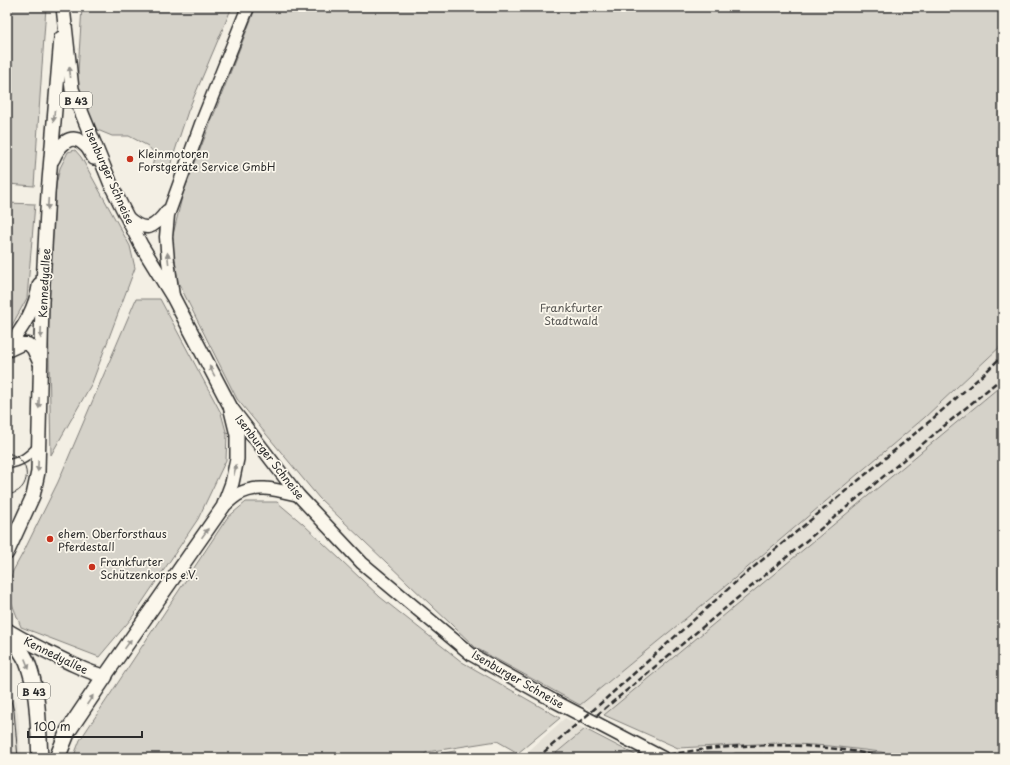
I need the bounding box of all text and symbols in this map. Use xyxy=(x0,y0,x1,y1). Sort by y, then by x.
one-way arrow xyxy=(67,66,73,78)
road number: B 43 xyxy=(60,92,92,108)
one-way arrow xyxy=(51,110,57,122)
street label: Isenburger Schneise xyxy=(81,125,139,227)
place label: Kleinmotoren Forstgeräte Service GmbH xyxy=(138,145,275,175)
marker: Kleinmotoren Forstgeräte Service GmbH xyxy=(125,154,135,164)
one-way arrow xyxy=(44,198,51,210)
street label: Kennedyallee xyxy=(34,248,54,318)
one-way arrow xyxy=(164,252,171,265)
park label: Frankfurter Stadtwald xyxy=(540,299,603,329)
one-way arrow xyxy=(38,327,44,340)
one-way arrow xyxy=(209,365,215,377)
one-way arrow xyxy=(36,397,42,410)
street label: Isenburger Schneise xyxy=(231,411,309,503)
one-way arrow xyxy=(35,460,41,473)
one-way arrow xyxy=(232,464,238,476)
place label: ehem. Oberforsthaus Pferdestall xyxy=(58,525,167,555)
one-way arrow xyxy=(201,528,209,538)
marker: ehem. Oberforsthaus Pferdestall xyxy=(45,534,55,544)
place label: Frankfurter Schützenkorps e.V. xyxy=(100,553,198,583)
marker: Frankfurter Schützenkorps e.V. xyxy=(87,562,97,572)
street label: Kennedyallee xyxy=(21,632,91,678)
one-way arrow xyxy=(124,639,132,650)
street label: Isenburger Schneise xyxy=(469,646,567,712)
one-way arrow xyxy=(25,658,31,670)
road number: B 43 xyxy=(18,683,50,699)
one-way arrow xyxy=(86,694,93,705)
scale bar xyxy=(28,713,142,739)
text: 100 m xyxy=(34,717,71,735)

